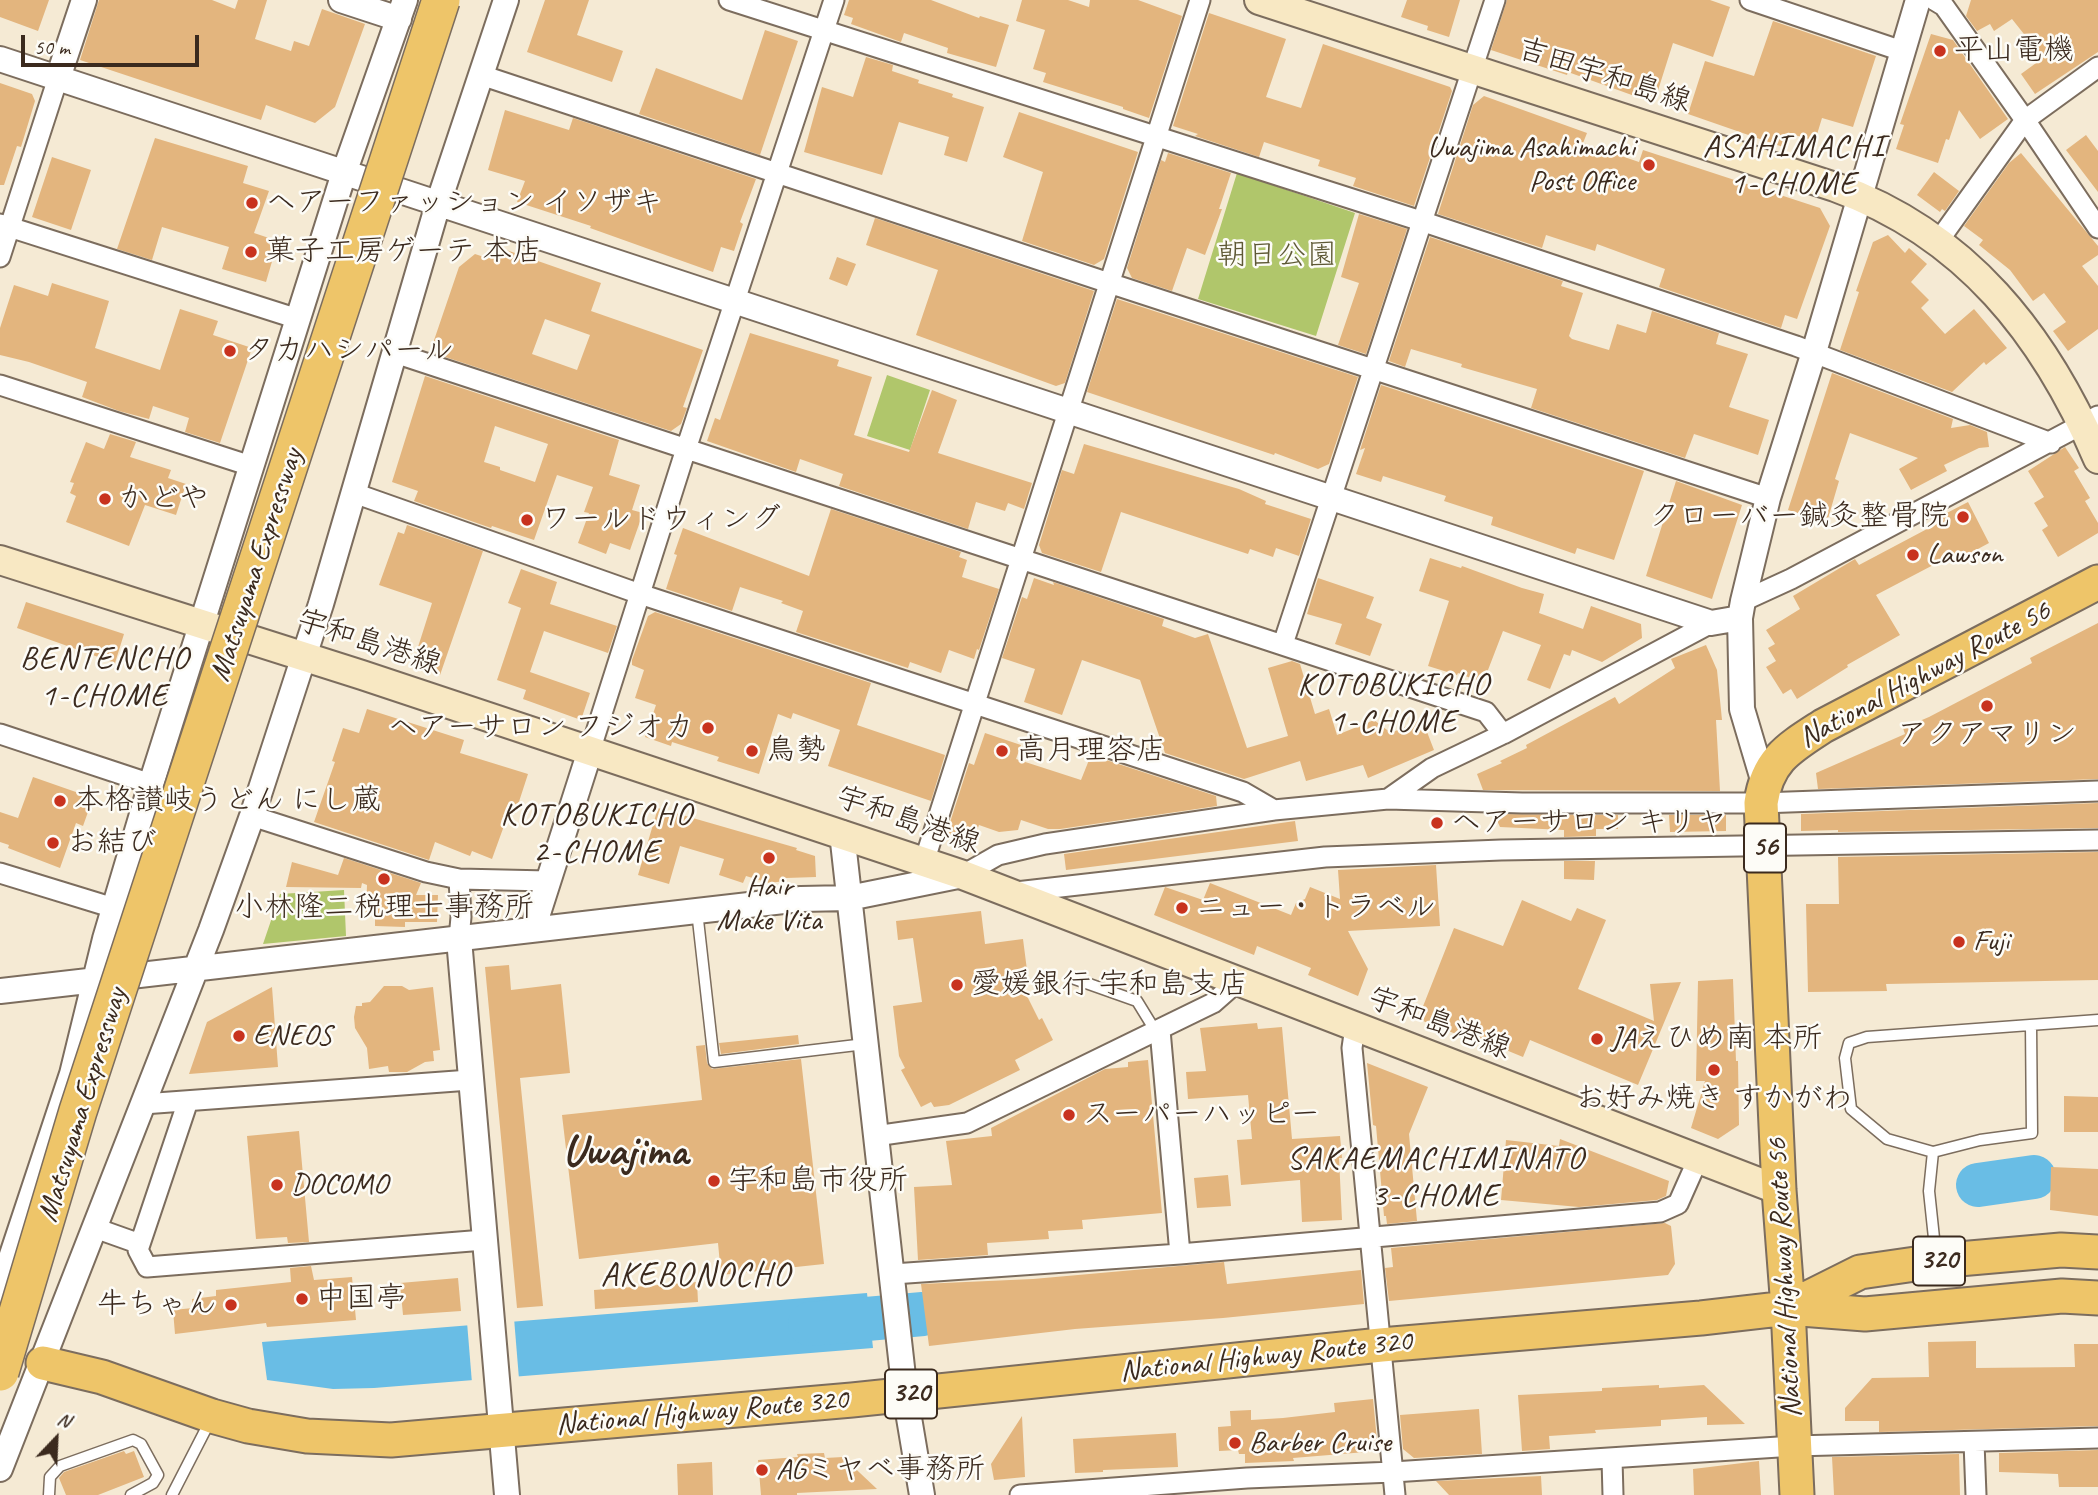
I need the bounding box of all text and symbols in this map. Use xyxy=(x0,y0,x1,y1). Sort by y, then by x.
scale bar xyxy=(24,21,203,65)
street label: 吉田宇和島線 xyxy=(1513,31,1695,121)
place label: 平山電機 xyxy=(1954,33,2074,69)
text: 50 m xyxy=(34,34,70,60)
marker: 平山電機 xyxy=(1932,43,1948,59)
district label: ASAHIMACHI 1-CHOME xyxy=(1704,129,1884,204)
place label: Uwajima Asahimachi Post Office xyxy=(1427,130,1635,200)
marker: Uwajima Asahimachi Post Office xyxy=(1641,157,1657,173)
place label: ヘアーファッション イソザキ xyxy=(266,185,662,221)
marker: ヘアーファッション イソザキ xyxy=(244,195,260,211)
place label: 菓子工房ゲーテ 本店 xyxy=(265,234,542,270)
park label: 朝日公園 xyxy=(1217,238,1337,274)
marker: 菓子工房ゲーテ 本店 xyxy=(243,244,259,260)
place label: タカハシパール xyxy=(244,333,454,369)
marker: タカハシパール xyxy=(222,343,238,359)
street label: Matsuyama Expressway xyxy=(202,444,312,686)
place label: かどや xyxy=(119,481,209,517)
marker: かどや xyxy=(97,491,113,507)
place label: クローバー鍼灸整骨院 xyxy=(1649,499,1949,535)
place label: ワールドウィング xyxy=(541,502,781,538)
marker: クローバー鍼灸整骨院 xyxy=(1955,509,1971,525)
marker: ワールドウィング xyxy=(519,512,535,528)
place label: Lawson xyxy=(1927,537,2002,573)
marker: Lawson xyxy=(1905,547,1921,563)
street label: National Highway Route 56 xyxy=(1793,593,2057,757)
street label: 宇和島港線 xyxy=(292,603,446,683)
district label: BENTENCHO 1-CHOME xyxy=(21,641,189,716)
district label: KOTOBUKICHO 1-CHOME xyxy=(1299,667,1489,742)
marker: アクアマリン xyxy=(1979,698,1995,714)
place label: ヘアーサロン フジオカ xyxy=(388,710,694,746)
place label: アクアマリン xyxy=(1897,717,2077,753)
marker: ヘアーサロン フジオカ xyxy=(700,720,716,736)
place label: 鳥勢 xyxy=(766,733,826,769)
place label: 高月理容店 xyxy=(1016,733,1166,769)
marker: 鳥勢 xyxy=(744,743,760,759)
marker: 高月理容店 xyxy=(994,743,1010,759)
street label: 宇和島港線 xyxy=(831,780,985,862)
place label: 本格讃岐うどん にし蔵 xyxy=(74,783,381,819)
marker: 本格讃岐うどん にし蔵 xyxy=(52,793,68,809)
district label: KOTOBUKICHO 2-CHOME xyxy=(502,797,692,872)
place label: ヘアーサロン キリヤ xyxy=(1451,805,1727,841)
marker: ヘアーサロン キリヤ xyxy=(1429,815,1445,831)
road number: 56 xyxy=(1744,824,1786,872)
place label: お結び xyxy=(67,825,157,861)
marker: お結び xyxy=(45,835,61,851)
marker: Hair Make Vita xyxy=(761,850,777,866)
place label: Hair Make Vita xyxy=(717,869,821,939)
marker: 小林隆二税理士事務所 xyxy=(376,871,392,887)
place label: 小林隆二税理士事務所 xyxy=(234,890,534,926)
place label: ニュー・トラベル xyxy=(1196,890,1436,926)
marker: ニュー・トラベル xyxy=(1174,900,1190,916)
place label: Fuji xyxy=(1973,924,2009,960)
marker: Fuji xyxy=(1951,934,1967,950)
place label: 愛媛銀行 宇和島支店 xyxy=(971,967,1248,1003)
marker: 愛媛銀行 宇和島支店 xyxy=(949,977,965,993)
street label: 宇和島港線 xyxy=(1363,980,1515,1068)
street label: Matsuyama Expressway xyxy=(30,984,136,1226)
place label: ENEOS xyxy=(253,1018,332,1054)
place label: JAえひめ南 本所 xyxy=(1611,1021,1822,1057)
marker: ENEOS xyxy=(231,1028,247,1044)
marker: JAえひめ南 本所 xyxy=(1589,1031,1605,1047)
marker: お好み焼き すかがわ xyxy=(1706,1062,1722,1078)
place label: お好み焼き すかがわ xyxy=(1575,1081,1853,1117)
place label: スーパーハッピー xyxy=(1083,1097,1320,1133)
marker: スーパーハッピー xyxy=(1061,1107,1077,1123)
district label: Uwajima xyxy=(562,1127,688,1179)
street label: National Highway Route 56 xyxy=(1760,1137,1810,1419)
district label: SAKAEMACHIMINATO 3-CHOME xyxy=(1290,1141,1582,1216)
place label: 宇和島市役所 xyxy=(728,1163,908,1199)
place label: DOCOMO xyxy=(291,1167,388,1203)
marker: 宇和島市役所 xyxy=(706,1173,722,1189)
marker: DOCOMO xyxy=(269,1177,285,1193)
road number: 320 xyxy=(1913,1236,1965,1286)
district label: AKEBONOCHO xyxy=(602,1256,790,1296)
place label: 中国亭 xyxy=(316,1281,406,1317)
place label: 牛ちゃん xyxy=(97,1287,217,1323)
marker: 中国亭 xyxy=(294,1291,310,1307)
marker: 牛ちゃん xyxy=(223,1297,239,1313)
street label: National Highway Route 320 xyxy=(1118,1324,1414,1390)
road number: 320 xyxy=(885,1370,937,1418)
street label: National Highway Route 320 xyxy=(554,1382,850,1444)
north arrow xyxy=(21,1404,91,1474)
text: N xyxy=(54,1406,74,1433)
place label: Barber Cruise xyxy=(1249,1425,1391,1461)
marker: Barber Cruise xyxy=(1227,1435,1243,1451)
place label: AGミヤベ事務所 xyxy=(776,1452,985,1488)
marker: AGミヤベ事務所 xyxy=(754,1462,770,1478)

